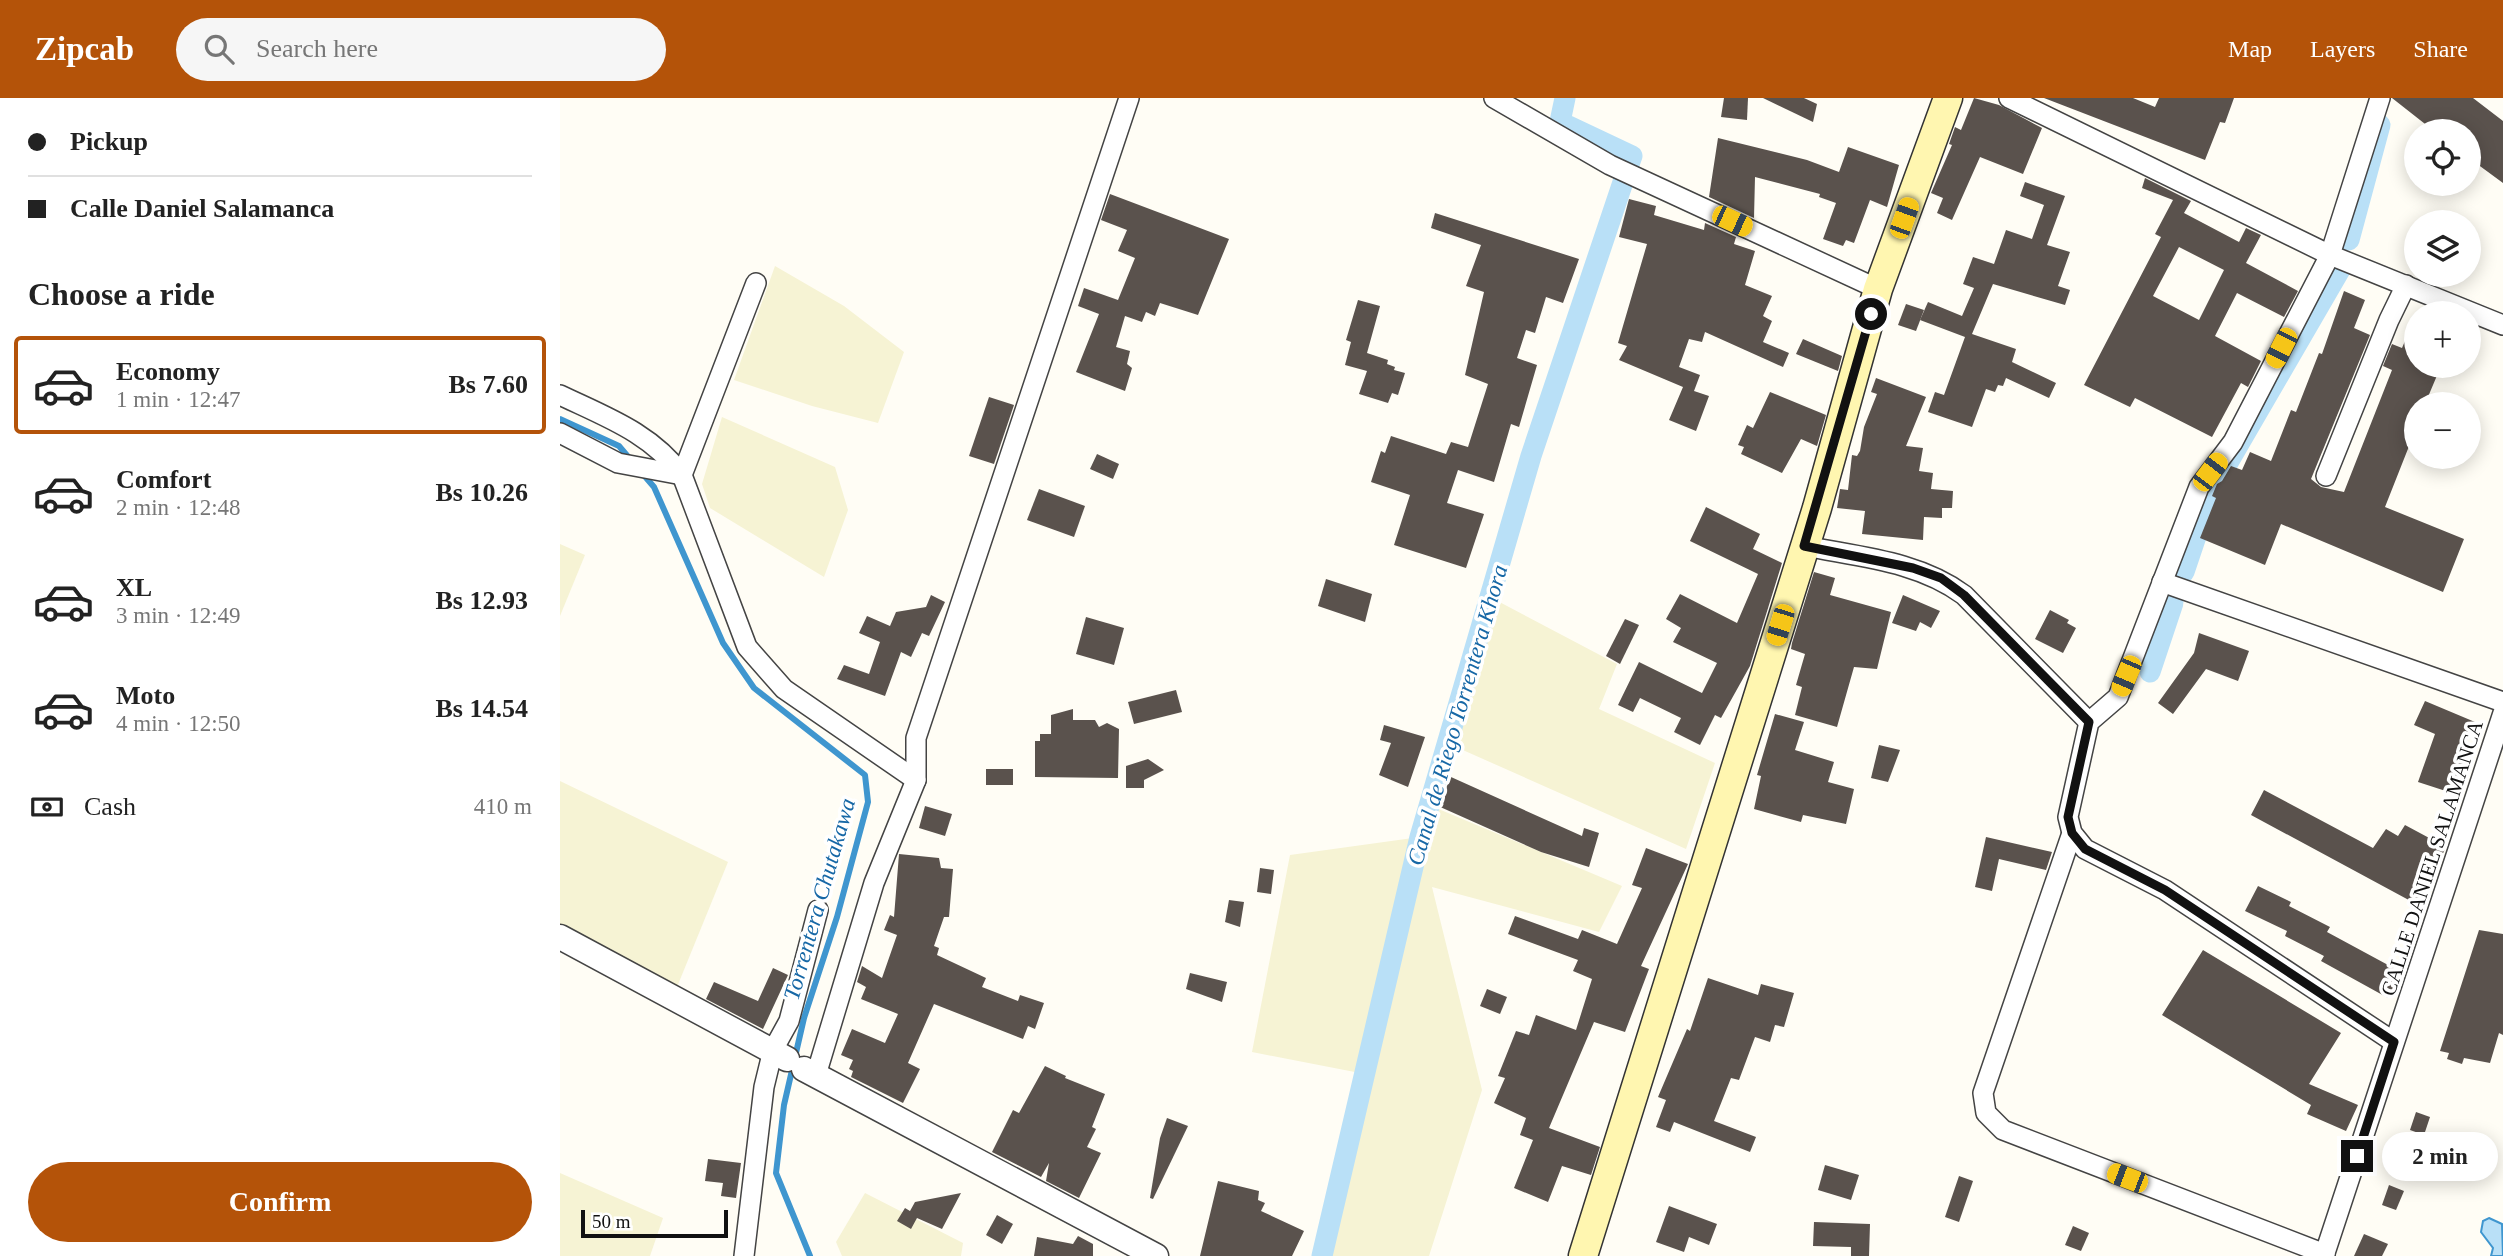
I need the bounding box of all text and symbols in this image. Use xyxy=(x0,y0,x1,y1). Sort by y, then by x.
search box xyxy=(176,18,666,81)
icon: search xyxy=(200,30,238,68)
text: Zipcab xyxy=(35,31,134,67)
text: Search here xyxy=(256,34,378,63)
text: Map xyxy=(2228,36,2272,62)
text: Layers xyxy=(2310,36,2375,62)
text: Share xyxy=(2413,36,2468,62)
map controls xyxy=(2404,119,2481,469)
button: locate xyxy=(2404,119,2481,196)
text: Pickup xyxy=(70,127,148,156)
text: Calle Daniel Salamanca xyxy=(70,194,334,223)
car xyxy=(1887,195,1922,241)
car xyxy=(1709,203,1756,239)
button: layers xyxy=(2404,210,2481,287)
text: Choose a ride xyxy=(28,276,215,312)
route start xyxy=(1855,298,1887,330)
button: + xyxy=(2404,301,2481,378)
car xyxy=(2263,325,2300,371)
icon: car xyxy=(32,354,95,417)
text: Economy xyxy=(116,357,220,386)
text: Bs 7.60 xyxy=(449,370,528,399)
text: 1 min · 12:47 xyxy=(116,387,241,412)
button: − xyxy=(2404,392,2481,469)
car xyxy=(2189,449,2232,495)
icon: car xyxy=(32,462,95,525)
text: Comfort xyxy=(116,465,211,494)
text: Bs 10.26 xyxy=(436,478,528,507)
text: 2 min · 12:48 xyxy=(116,495,241,520)
water label: Canal de Riego Torrentera Khora xyxy=(1403,562,1512,868)
icon: car xyxy=(32,570,95,633)
text: XL xyxy=(116,573,152,602)
text: Bs 12.93 xyxy=(436,586,528,615)
car xyxy=(1764,602,1797,648)
text: 3 min · 12:49 xyxy=(116,603,241,628)
car xyxy=(2109,653,2144,699)
icon: car xyxy=(32,678,95,741)
text: Moto xyxy=(116,681,175,710)
text: Bs 14.54 xyxy=(436,694,528,723)
text: 4 min · 12:50 xyxy=(116,711,241,736)
street label: CALLE DANIEL SALAMANCA xyxy=(2376,716,2488,999)
icon: cash xyxy=(28,788,66,826)
text: Cash xyxy=(84,792,136,821)
text: 410 m xyxy=(474,794,532,819)
water label: Torrentera Chutakawa xyxy=(779,795,860,1003)
callout: 2 min xyxy=(2382,1132,2497,1180)
route end xyxy=(2341,1140,2373,1172)
text: 2 min xyxy=(2412,1144,2468,1169)
car xyxy=(2104,1161,2151,1195)
button: Confirm xyxy=(28,1162,532,1242)
scale bar xyxy=(581,1207,728,1239)
text: 50 m xyxy=(592,1211,631,1232)

